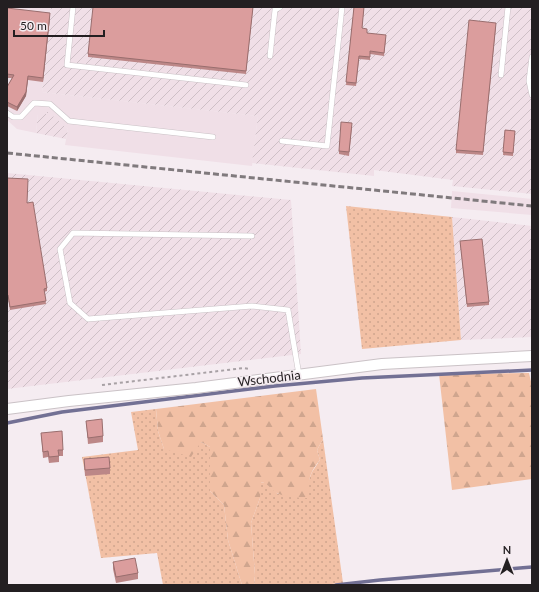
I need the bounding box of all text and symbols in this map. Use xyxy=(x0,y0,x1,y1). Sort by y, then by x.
scale bar xyxy=(14,12,104,38)
text: 50 m xyxy=(20,18,47,33)
street label: Wschodnia xyxy=(237,366,301,390)
north arrow xyxy=(487,540,527,580)
text: N xyxy=(503,543,511,556)

